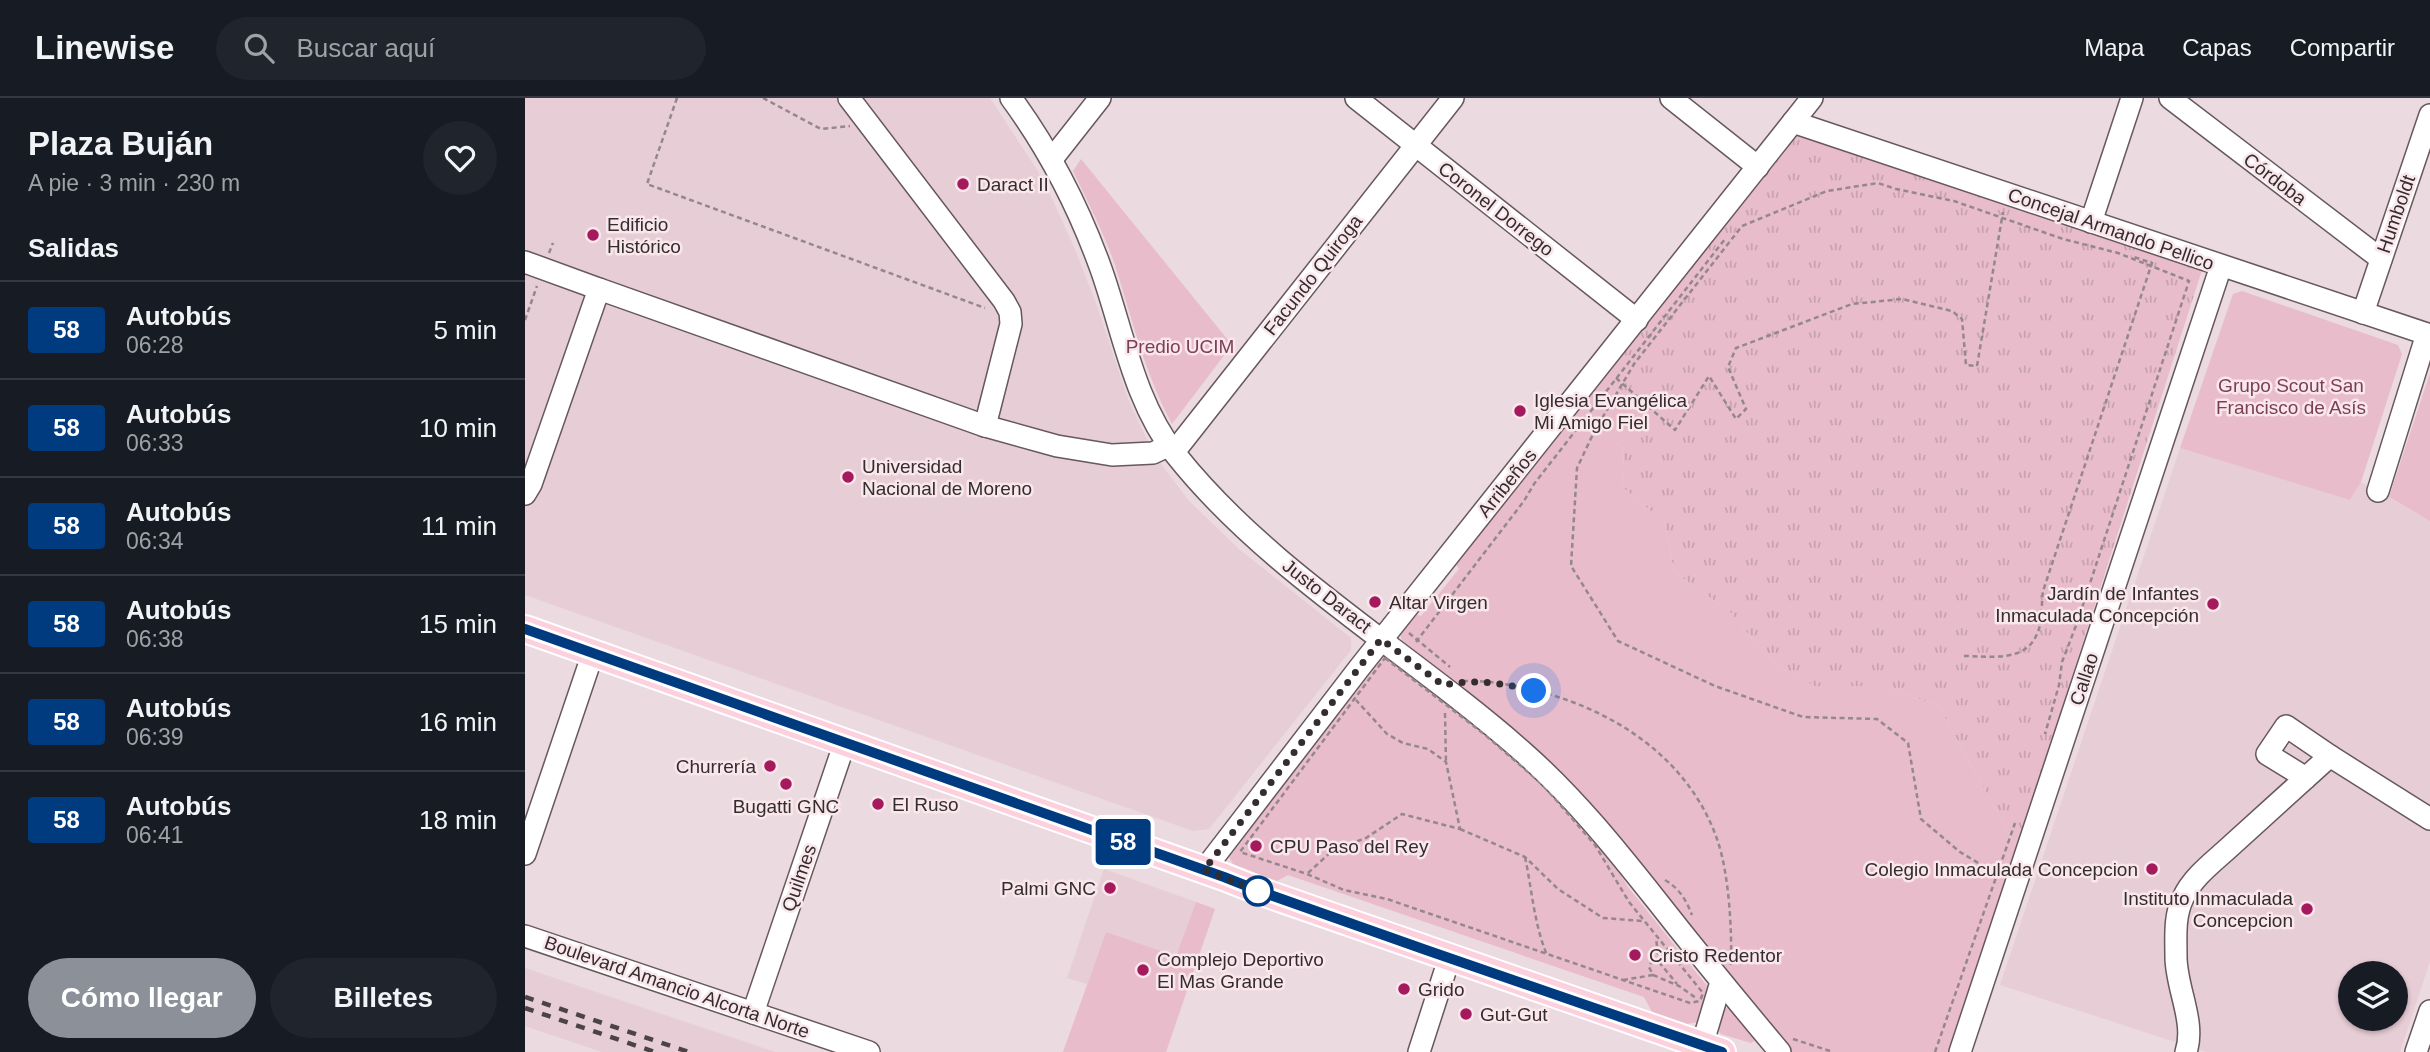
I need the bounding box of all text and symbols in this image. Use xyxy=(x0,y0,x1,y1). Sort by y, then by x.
search box xyxy=(216,17,706,80)
text: Linewise xyxy=(35,29,174,66)
icon: search xyxy=(240,29,278,67)
text: Buscar aquí xyxy=(296,33,435,63)
text: Mapa xyxy=(2084,34,2144,61)
text: Capas xyxy=(2182,34,2252,61)
text: Compartir xyxy=(2290,34,2395,61)
button: heart xyxy=(423,121,497,195)
text: Plaza Buján xyxy=(28,125,213,162)
street label: Córdoba xyxy=(2240,149,2311,210)
street label: Coronel Dorrego xyxy=(1434,157,1558,261)
text: A pie · 3 min · 230 m xyxy=(28,170,240,196)
street label: Humboldt xyxy=(2373,171,2419,256)
place label: Daract II xyxy=(977,174,1049,195)
marker: Daract II xyxy=(955,176,971,192)
street label: Concejal Armando Pellico xyxy=(2005,184,2217,274)
street label: Facundo Quiroga xyxy=(1260,210,1367,339)
place label: Edificio Histórico xyxy=(607,214,681,257)
marker: Edificio Histórico xyxy=(585,227,601,243)
text: Salidas xyxy=(28,233,119,263)
text: Autobús xyxy=(126,301,231,331)
text: 5 min xyxy=(433,315,497,345)
text: 58 xyxy=(53,316,80,343)
text: 06:28 xyxy=(126,332,184,358)
park label: Predio UCIM xyxy=(1126,336,1234,357)
park label: Grupo Scout San Francisco de Asís xyxy=(2216,375,2366,418)
place label: Iglesia Evangélica Mi Amigo Fiel xyxy=(1534,390,1688,433)
text: Autobús xyxy=(126,399,231,429)
marker: Iglesia Evangélica Mi Amigo Fiel xyxy=(1512,403,1528,419)
text: 10 min xyxy=(419,413,497,443)
text: 58 xyxy=(53,414,80,441)
text: 06:33 xyxy=(126,430,184,456)
street label: Arribeños xyxy=(1473,445,1541,521)
place label: Universidad Nacional de Moreno xyxy=(862,456,1032,499)
marker: Universidad Nacional de Moreno xyxy=(840,469,856,485)
text: Autobús xyxy=(126,497,231,527)
text: 11 min xyxy=(421,511,497,541)
text: 58 xyxy=(53,512,80,539)
text: 06:34 xyxy=(126,528,184,554)
street label: Justo Daract xyxy=(1279,555,1376,638)
place label: Jardín de Infantes Inmaculada Concepción xyxy=(1995,583,2199,626)
place label: Altar Virgen xyxy=(1389,592,1488,613)
marker: Altar Virgen xyxy=(1367,594,1383,610)
text: Autobús xyxy=(126,595,231,625)
marker: Jardín de Infantes Inmaculada Concepción xyxy=(2205,596,2221,612)
text: 15 min xyxy=(419,609,497,639)
text: 58 xyxy=(53,610,80,637)
text: 06:38 xyxy=(126,626,184,652)
street label: Callao xyxy=(2066,650,2102,708)
your location xyxy=(1516,673,1551,708)
text: Autobús xyxy=(126,693,231,723)
text: 16 min xyxy=(419,707,497,737)
text: 58 xyxy=(53,708,80,735)
text: 06:39 xyxy=(126,724,184,750)
place label: Churrería xyxy=(676,756,756,777)
marker: Churrería xyxy=(762,758,778,774)
marker: Bugatti GNC xyxy=(778,776,794,792)
text: Autobús xyxy=(126,791,231,821)
place label: El Ruso xyxy=(892,794,959,815)
place label: Bugatti GNC xyxy=(733,796,839,817)
marker: El Ruso xyxy=(870,796,886,812)
text: 18 min xyxy=(419,805,497,835)
text: 58 xyxy=(53,806,80,833)
line badge: 58 xyxy=(1091,819,1155,865)
text: 06:41 xyxy=(126,822,184,848)
text: 58 xyxy=(1110,828,1136,855)
place label: CPU Paso del Rey xyxy=(1270,836,1429,857)
marker: CPU Paso del Rey xyxy=(1248,838,1264,854)
street label: Quilmes xyxy=(778,842,820,914)
place label: Colegio Inmaculada Concepcion xyxy=(1864,859,2138,880)
marker: Colegio Inmaculada Concepcion xyxy=(2144,861,2160,877)
unlabelled marker xyxy=(1243,876,1273,906)
place label: Palmi GNC xyxy=(1001,878,1096,899)
marker: Palmi GNC xyxy=(1102,880,1118,896)
place label: Instituto Inmaculada Concepcion xyxy=(2123,888,2293,931)
marker: Instituto Inmaculada Concepcion xyxy=(2299,901,2315,917)
street label: Boulevard Amancio Alcorta Norte xyxy=(542,932,812,1042)
place label: Cristo Redentor xyxy=(1649,945,1783,966)
marker: Cristo Redentor xyxy=(1627,947,1643,963)
place label: Complejo Deportivo El Mas Grande xyxy=(1157,949,1324,992)
button: Cómo llegar xyxy=(28,958,256,1038)
button: Billetes xyxy=(270,958,497,1038)
map controls xyxy=(2338,961,2408,1031)
button: layers xyxy=(2338,961,2408,1031)
marker: Complejo Deportivo El Mas Grande xyxy=(1135,962,1151,978)
place label: Grido xyxy=(1418,979,1464,1000)
marker: Grido xyxy=(1396,981,1412,997)
place label: Gut-Gut xyxy=(1480,1004,1548,1025)
marker: Gut-Gut xyxy=(1458,1006,1474,1022)

